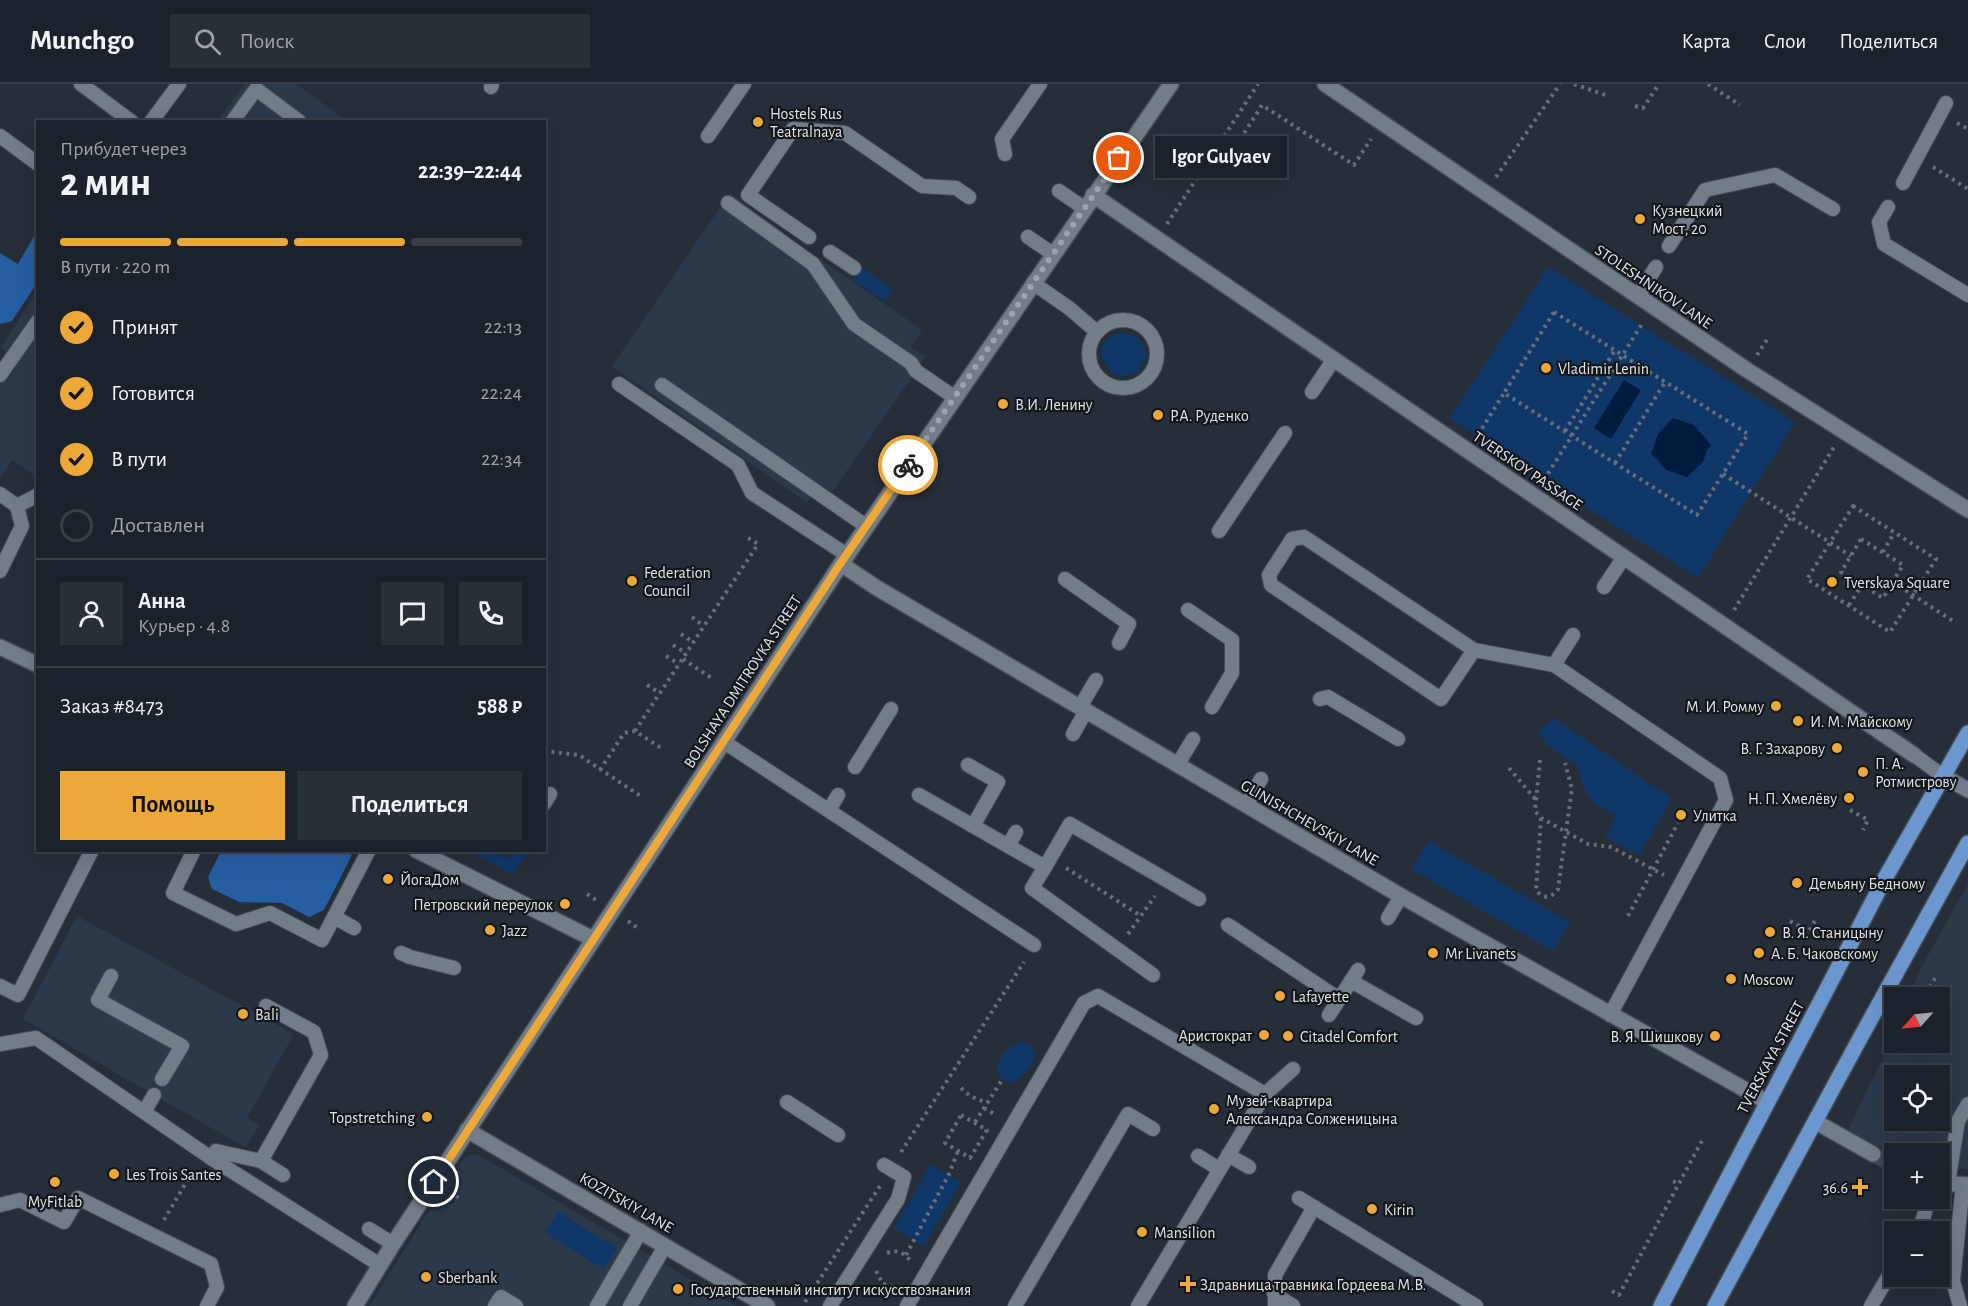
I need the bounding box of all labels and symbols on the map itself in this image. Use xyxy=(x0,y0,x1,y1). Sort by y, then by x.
place label: Hostels Rus Teatralnaya xyxy=(770,106,842,141)
marker: Hostels Rus Teatralnaya xyxy=(751,115,765,129)
pin xyxy=(1093,132,1144,183)
callout: Igor Gulyaev xyxy=(1155,137,1287,179)
place label: Кузнецкий Мост, 20 xyxy=(1652,203,1722,237)
marker: Кузнецкий Мост, 20 xyxy=(1633,212,1647,226)
street label: STOLESHNIKOV LANE xyxy=(1592,242,1715,332)
marker: Vladimir Lenin xyxy=(1539,361,1553,375)
place label: Vladimir Lenin xyxy=(1558,361,1649,377)
marker: В.И. Ленину xyxy=(996,397,1010,411)
place label: В.И. Ленину xyxy=(1015,397,1093,414)
marker: Р.А. Руденко xyxy=(1151,408,1165,422)
place label: Р.А. Руденко xyxy=(1170,408,1249,425)
street label: TVERSKOY PASSAGE xyxy=(1470,428,1585,513)
courier xyxy=(878,435,938,495)
place label: Federation Council xyxy=(644,565,711,599)
marker: Federation Council xyxy=(625,574,639,588)
marker: Tverskaya Square xyxy=(1825,575,1839,589)
place label: Tverskaya Square xyxy=(1844,575,1950,592)
street label: BOLSHAYA DMITROVKA STREET xyxy=(681,592,805,771)
place label: М. И. Ромму xyxy=(1686,699,1764,716)
marker: М. И. Ромму xyxy=(1769,699,1783,713)
marker: И. М. Майскому xyxy=(1791,714,1805,728)
place label: И. М. Майскому xyxy=(1810,714,1913,731)
place label: В. Г. Захарову xyxy=(1740,741,1825,758)
marker: В. Г. Захарову xyxy=(1830,741,1844,755)
place label: П. А. Ротмистрову xyxy=(1875,756,1957,791)
marker: П. А. Ротмистрову xyxy=(1856,765,1870,779)
street label: GLINISHCHEVSKIY LANE xyxy=(1238,777,1381,869)
place label: Н. П. Хмелёву xyxy=(1748,791,1837,808)
marker: Н. П. Хмелёву xyxy=(1842,791,1856,805)
marker: Улитка xyxy=(1674,808,1688,822)
place label: Улитка xyxy=(1693,808,1737,824)
place label: ЙогаДом xyxy=(400,871,459,888)
marker: ЙогаДом xyxy=(381,872,395,886)
marker: Демьяну Бедному xyxy=(1790,876,1804,890)
place label: Демьяну Бедному xyxy=(1809,876,1925,893)
place label: Петровский переулок xyxy=(413,897,554,914)
marker: Петровский переулок xyxy=(558,897,572,911)
marker: Jazz xyxy=(483,923,497,937)
place label: Jazz xyxy=(502,923,528,939)
marker: В. Я. Станицыну xyxy=(1763,925,1777,939)
place label: В. Я. Станицыну xyxy=(1782,925,1884,942)
marker: Mr Livanets xyxy=(1426,946,1440,960)
place label: Mr Livanets xyxy=(1445,946,1516,962)
marker: А. Б. Чаковскому xyxy=(1752,946,1766,960)
place label: А. Б. Чаковскому xyxy=(1771,946,1878,963)
marker: Moscow xyxy=(1724,972,1738,986)
place label: Moscow xyxy=(1743,972,1794,988)
north arrow xyxy=(1884,987,1950,1053)
marker: Lafayette xyxy=(1273,989,1287,1003)
place label: Lafayette xyxy=(1292,989,1349,1006)
street label: TVERSKAYA STREET xyxy=(1734,998,1807,1116)
marker: Bali xyxy=(236,1007,250,1021)
place label: Bali xyxy=(255,1007,279,1023)
place label: Аристократ xyxy=(1178,1028,1252,1044)
marker: Аристократ xyxy=(1257,1028,1271,1042)
marker: Citadel Comfort xyxy=(1281,1029,1295,1043)
place label: Citadel Comfort xyxy=(1300,1029,1398,1045)
place label: В. Я. Шишкову xyxy=(1610,1029,1703,1046)
marker: В. Я. Шишкову xyxy=(1708,1029,1722,1043)
place label: Музей-квартира Александра Солженицына xyxy=(1226,1093,1397,1127)
marker: Музей-квартира Александра Солженицына xyxy=(1207,1102,1221,1116)
place label: Topstretching xyxy=(329,1110,415,1126)
marker: Topstretching xyxy=(420,1110,434,1124)
pin xyxy=(408,1156,459,1207)
marker: Les Trois Santes xyxy=(107,1167,121,1181)
place label: Les Trois Santes xyxy=(126,1167,222,1183)
street label: KOZITSKIY LANE xyxy=(577,1170,676,1236)
marker: MyFitlab xyxy=(48,1175,62,1189)
place label: 36.6 xyxy=(1823,1180,1848,1196)
marker: 36.6 xyxy=(1853,1180,1867,1194)
place label: MyFitlab xyxy=(28,1194,82,1211)
marker: Kirin xyxy=(1365,1202,1379,1216)
place label: Kirin xyxy=(1384,1202,1414,1218)
marker: Mansilion xyxy=(1135,1225,1149,1239)
place label: Mansilion xyxy=(1154,1225,1216,1241)
marker: Sberbank xyxy=(419,1270,433,1284)
place label: Sberbank xyxy=(438,1270,498,1286)
marker: Здравница травника Гордеева М.В. xyxy=(1181,1277,1195,1291)
place label: Здравница травника Гордеева М.В. xyxy=(1200,1277,1426,1293)
marker: Государственный институт искусствознания xyxy=(671,1282,685,1296)
place label: Государственный институт искусствознания xyxy=(690,1282,971,1299)

